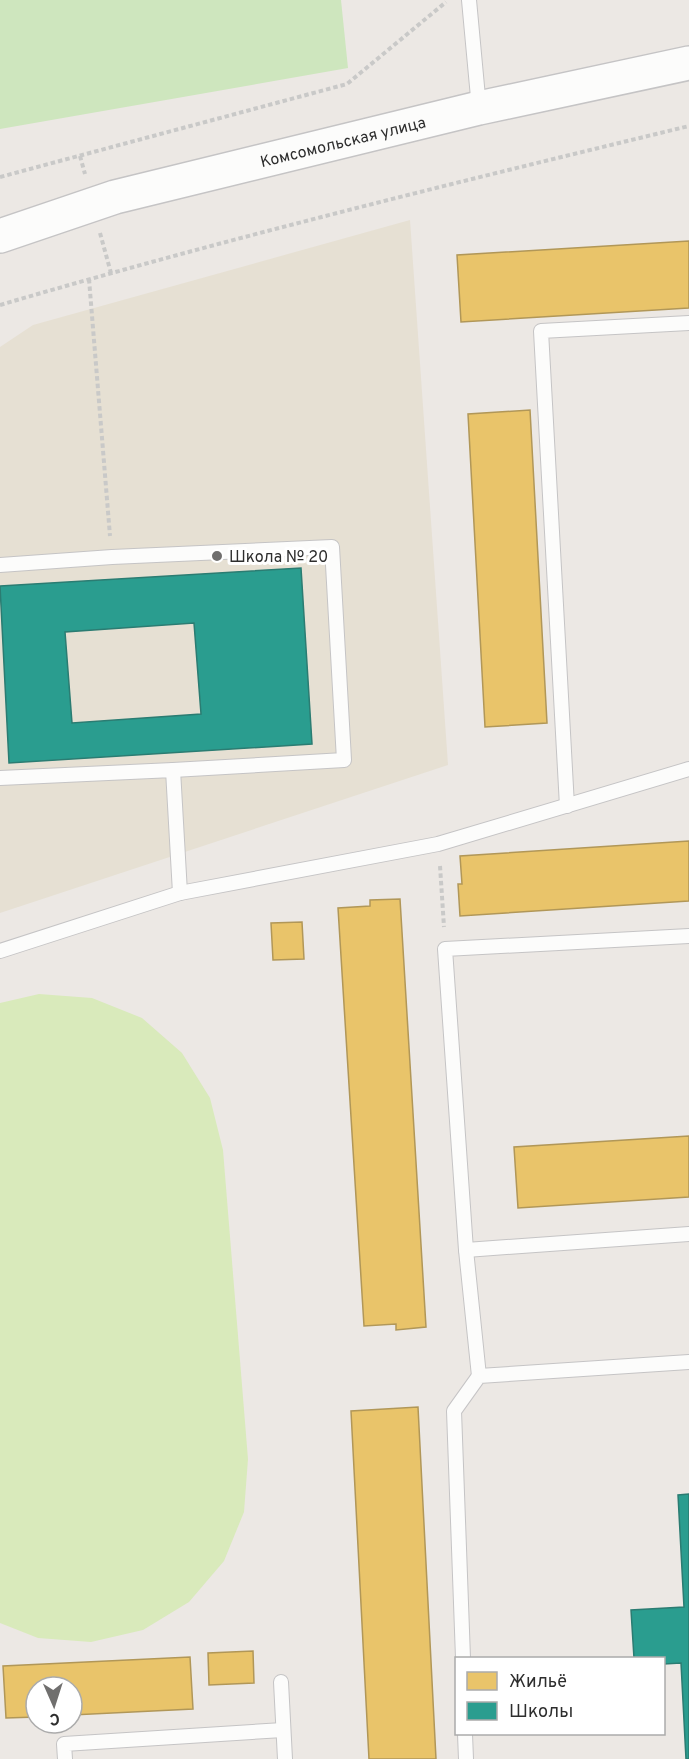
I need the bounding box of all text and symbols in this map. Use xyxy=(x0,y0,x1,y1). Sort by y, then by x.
street label: Комсомольская улица xyxy=(258,113,428,173)
place label: Школа № 20 xyxy=(229,548,328,568)
marker: Школа № 20 xyxy=(210,549,224,563)
legend xyxy=(455,1657,665,1735)
text: Жильё xyxy=(509,1671,567,1694)
north arrow xyxy=(24,1675,84,1735)
text: Школы xyxy=(509,1701,573,1724)
text: С xyxy=(49,1708,60,1728)

